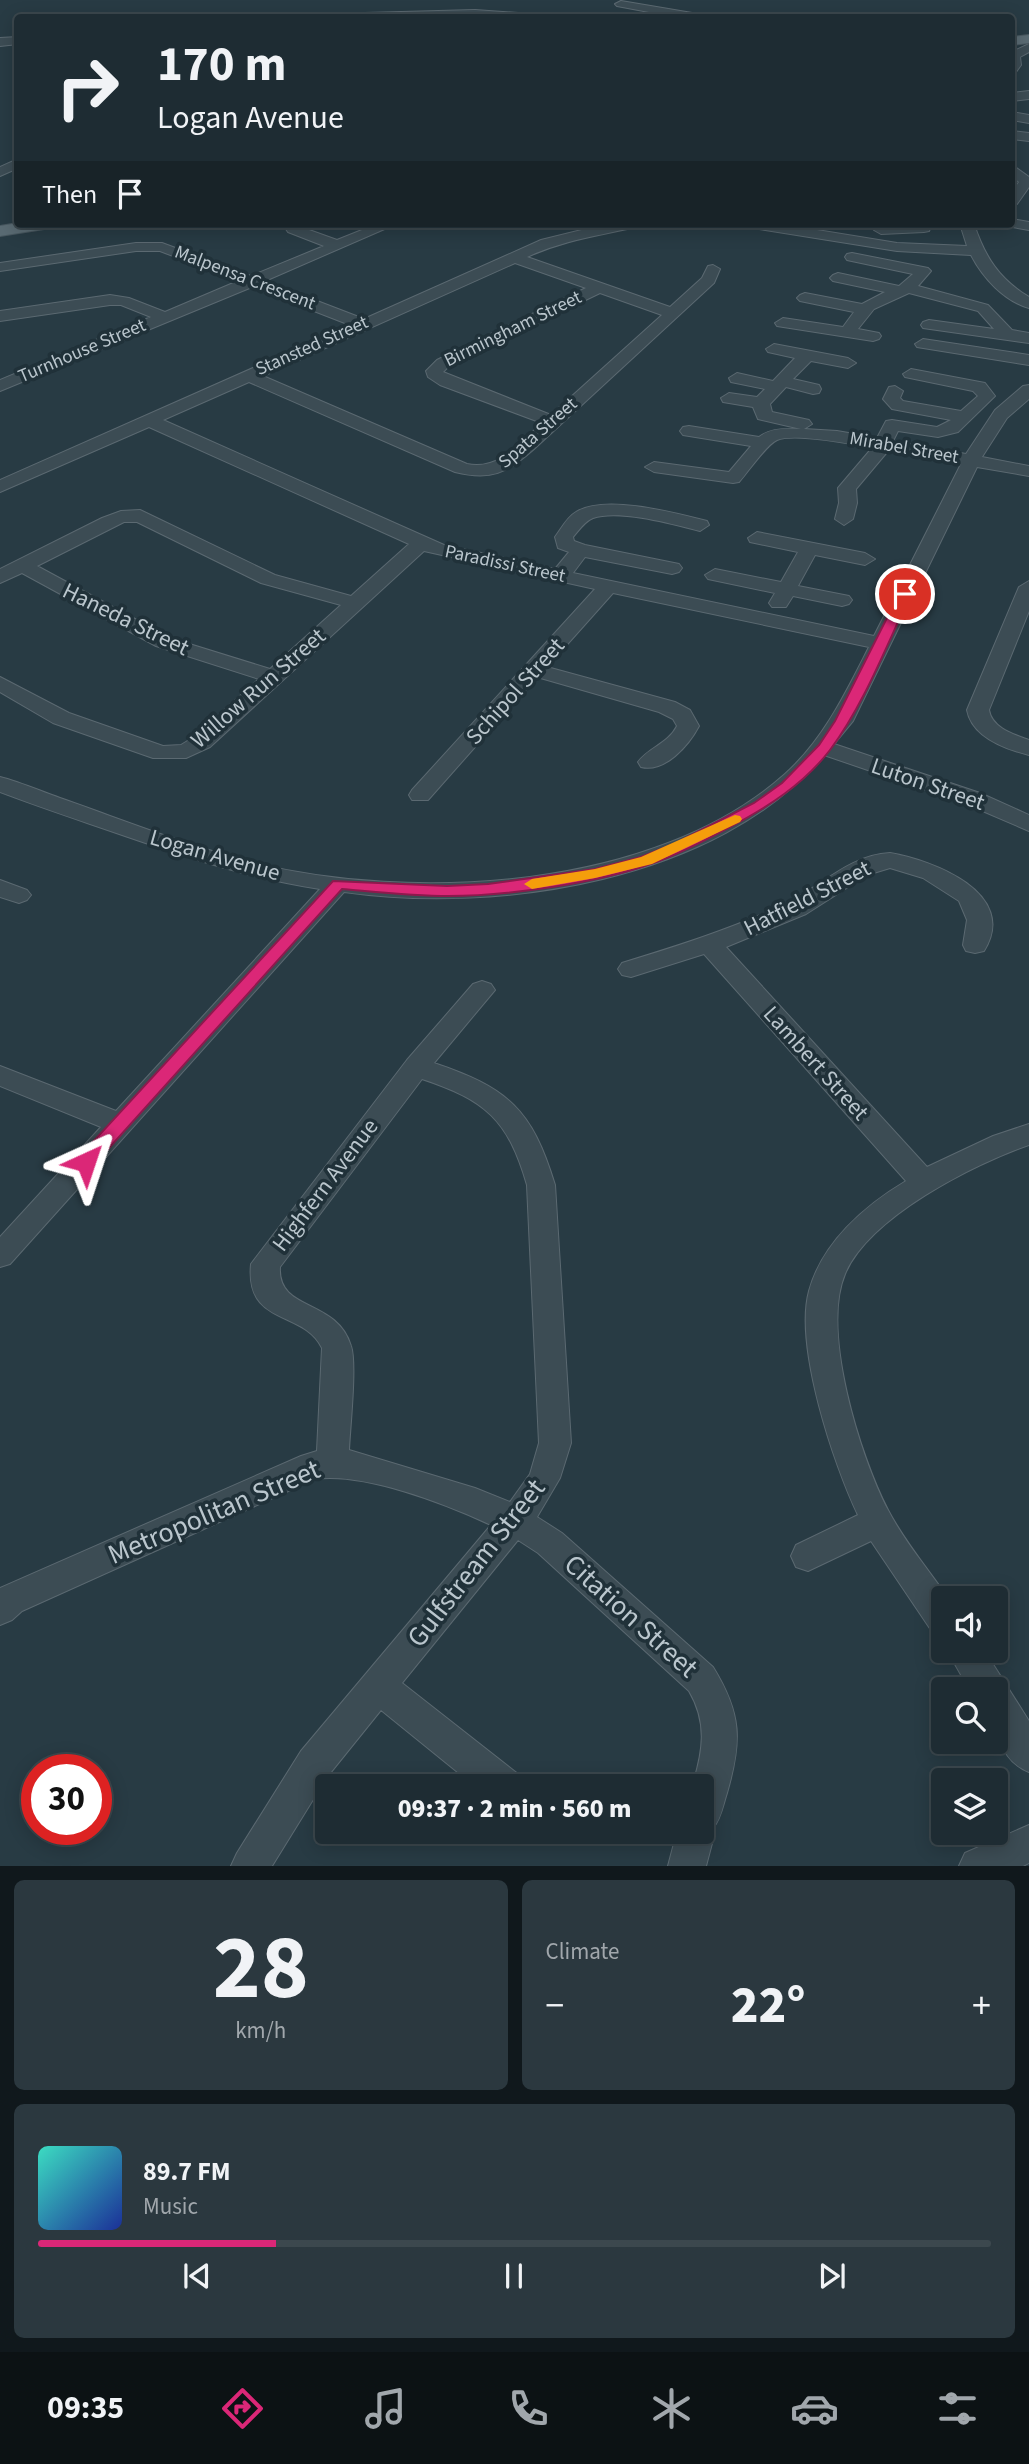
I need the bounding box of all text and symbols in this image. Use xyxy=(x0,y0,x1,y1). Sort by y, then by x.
text: 170 m xyxy=(157,30,286,100)
icon: right xyxy=(42,42,133,133)
text: Logan Avenue xyxy=(157,95,344,141)
icon: arrive xyxy=(111,175,149,213)
text: Then xyxy=(42,176,97,213)
street label: Malpensa Crescent xyxy=(171,239,320,318)
street label: Birmingham Street xyxy=(440,284,587,374)
street label: Stansted Street xyxy=(251,309,373,383)
street label: Turnhouse Street xyxy=(14,312,151,390)
street label: Spata Street xyxy=(493,391,584,475)
street label: Mirabel Street xyxy=(847,425,961,471)
street label: Paradissi Street xyxy=(442,538,568,590)
pin xyxy=(875,564,935,624)
street label: Haneda Street xyxy=(57,574,195,664)
icon: arrive xyxy=(886,575,924,613)
street label: Willow Run Street xyxy=(183,620,333,756)
street label: Schipol Street xyxy=(458,630,572,752)
street label: Luton Street xyxy=(867,749,989,819)
street label: Logan Avenue xyxy=(146,821,284,889)
street label: Hatfield Street xyxy=(738,852,876,944)
street label: Lambert Street xyxy=(756,998,877,1128)
street label: Highfern Avenue xyxy=(264,1112,386,1258)
position arrow xyxy=(49,1125,123,1199)
street label: Metropolitan Street xyxy=(102,1449,327,1575)
street label: Gulfstream Street xyxy=(397,1470,555,1656)
street label: Citation Street xyxy=(555,1545,707,1687)
map controls xyxy=(931,1586,1008,1845)
button: sound xyxy=(931,1586,1008,1663)
button: search xyxy=(931,1677,1008,1754)
speed limit sign: 30 xyxy=(21,1754,112,1845)
button: layers xyxy=(931,1768,1008,1845)
text: 09:37 · 2 min · 560 m xyxy=(398,1790,631,1827)
text: 28 xyxy=(213,1904,309,2033)
text: Climate xyxy=(546,1935,619,1968)
text: 22° xyxy=(731,1969,806,2043)
text: − xyxy=(546,1979,564,2033)
text: + xyxy=(972,1979,991,2033)
text: km/h xyxy=(235,2014,286,2047)
text: 89.7 FM xyxy=(143,2153,231,2190)
text: Music xyxy=(143,2190,198,2223)
icon: previous xyxy=(178,2257,216,2295)
icon: pause xyxy=(495,2257,533,2295)
icon: next xyxy=(813,2257,851,2295)
icon: directions xyxy=(218,2384,267,2433)
icon: music xyxy=(361,2384,410,2433)
icon: phone xyxy=(504,2384,553,2433)
icon: climate xyxy=(647,2384,696,2433)
icon: car xyxy=(790,2384,839,2433)
icon: filters xyxy=(933,2384,982,2433)
text: 09:35 xyxy=(47,2385,124,2431)

